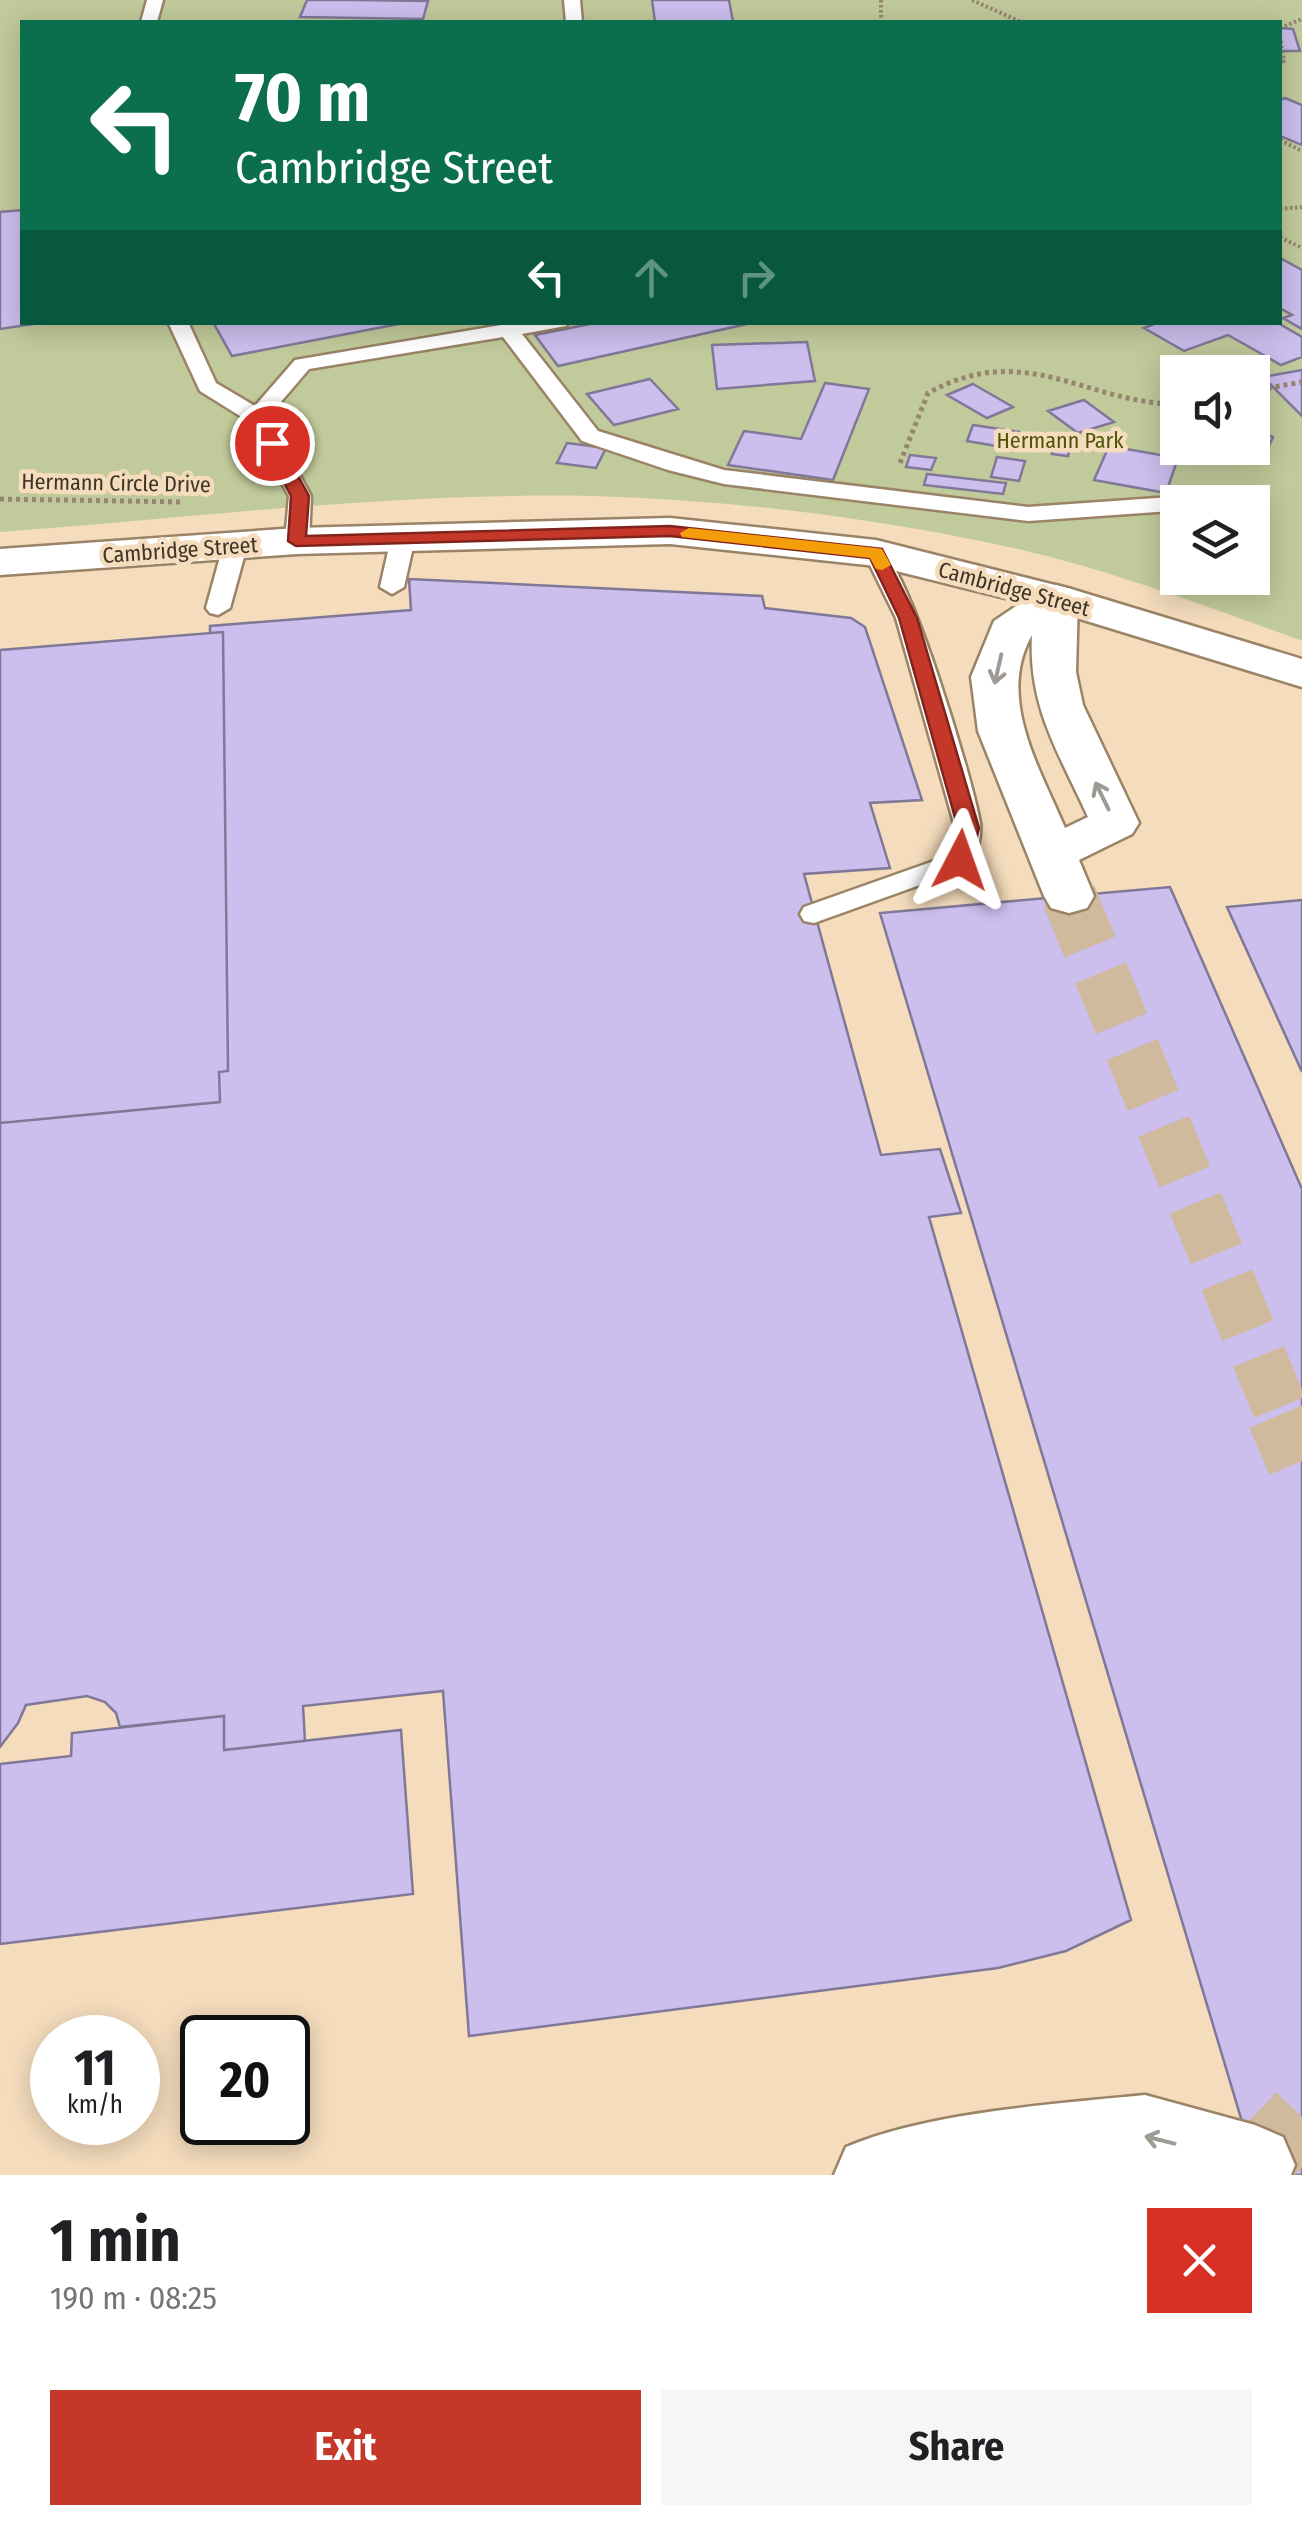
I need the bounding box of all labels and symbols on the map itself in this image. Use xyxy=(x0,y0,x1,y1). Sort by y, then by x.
pin xyxy=(230,401,315,486)
park label: Hermann Park xyxy=(996,427,1124,454)
street label: Hermann Circle Drive xyxy=(21,468,211,498)
street label: Cambridge Street xyxy=(101,531,259,569)
street label: Cambridge Street xyxy=(935,556,1093,622)
one-way arrow xyxy=(988,652,1007,684)
one-way arrow xyxy=(1092,782,1111,812)
position arrow xyxy=(908,808,1012,912)
speed limit sign: 20 xyxy=(180,2015,310,2145)
one-way arrow xyxy=(1145,2129,1176,2148)

